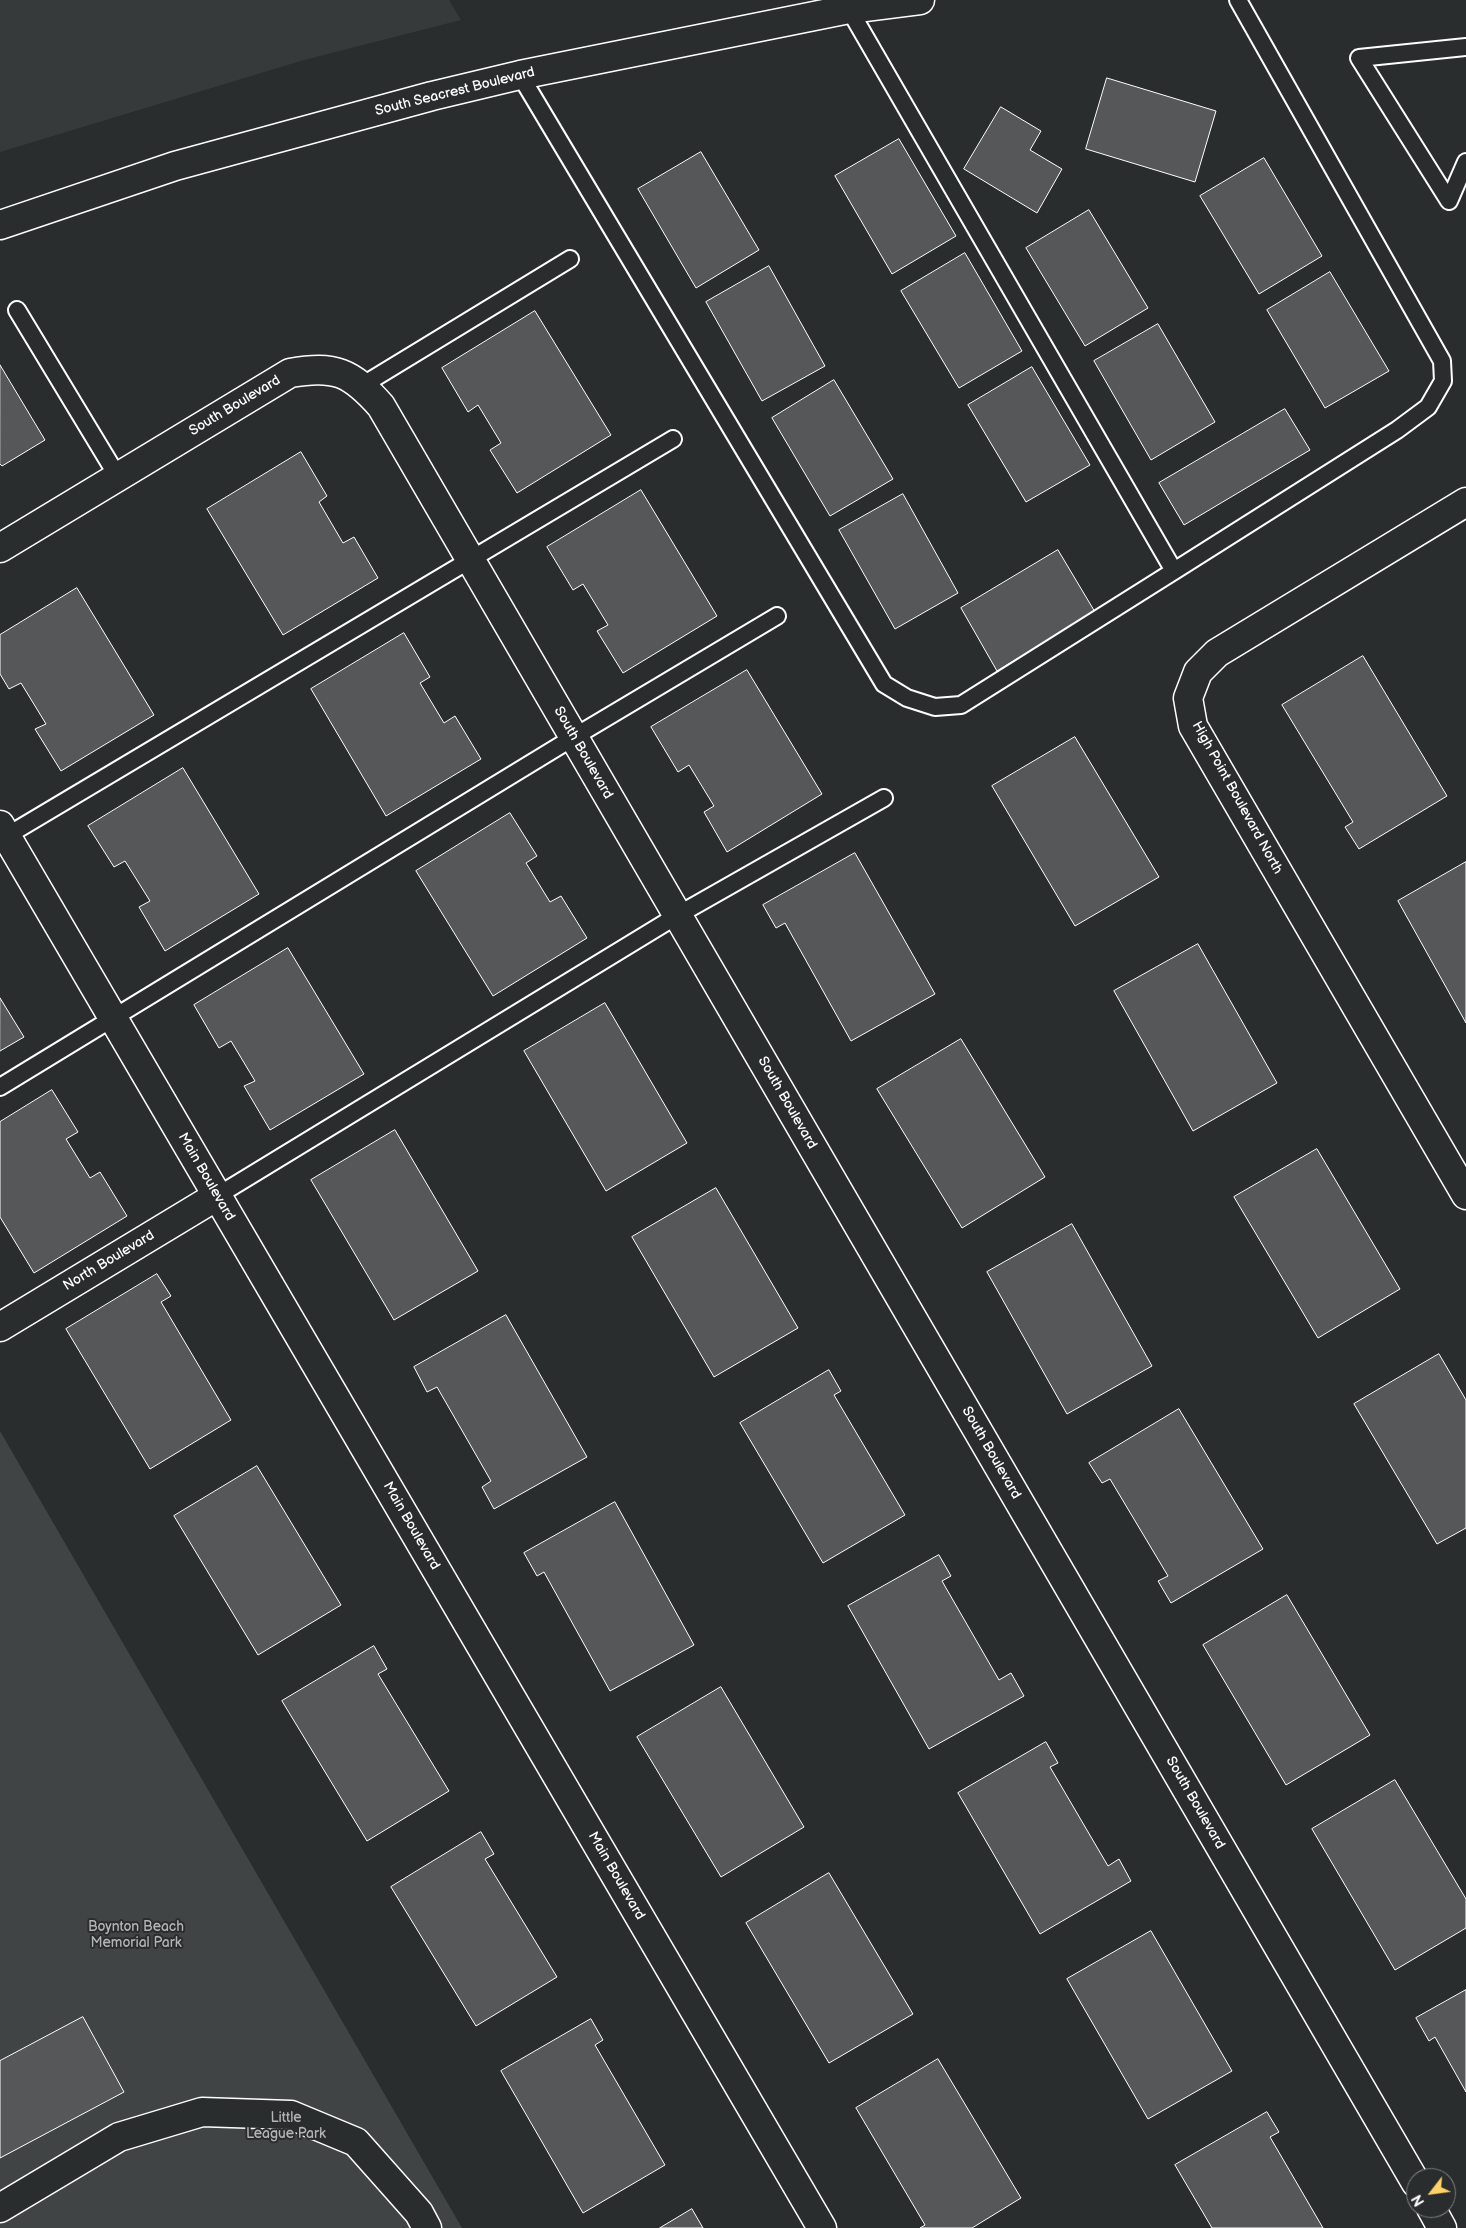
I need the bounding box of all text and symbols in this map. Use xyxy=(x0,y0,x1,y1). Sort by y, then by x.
street label: South Seacrest Boulevard xyxy=(373,64,537,120)
street label: South Boulevard xyxy=(186,372,284,440)
street label: South Boulevard xyxy=(550,704,616,802)
street label: High Point Boulevard North xyxy=(1188,719,1286,877)
street label: South Boulevard xyxy=(754,1054,820,1152)
street label: Main Boulevard xyxy=(174,1130,238,1224)
street label: North Boulevard xyxy=(60,1227,158,1295)
street label: South Boulevard xyxy=(958,1404,1024,1502)
street label: Main Boulevard xyxy=(379,1479,443,1573)
street label: South Boulevard xyxy=(1162,1754,1228,1852)
street label: Main Boulevard xyxy=(584,1829,648,1923)
park label: Boynton Beach Memorial Park xyxy=(88,1919,184,1951)
park label: Little League Park xyxy=(246,2110,326,2142)
north arrow xyxy=(1406,2168,1456,2218)
text: N xyxy=(1408,2191,1428,2209)

